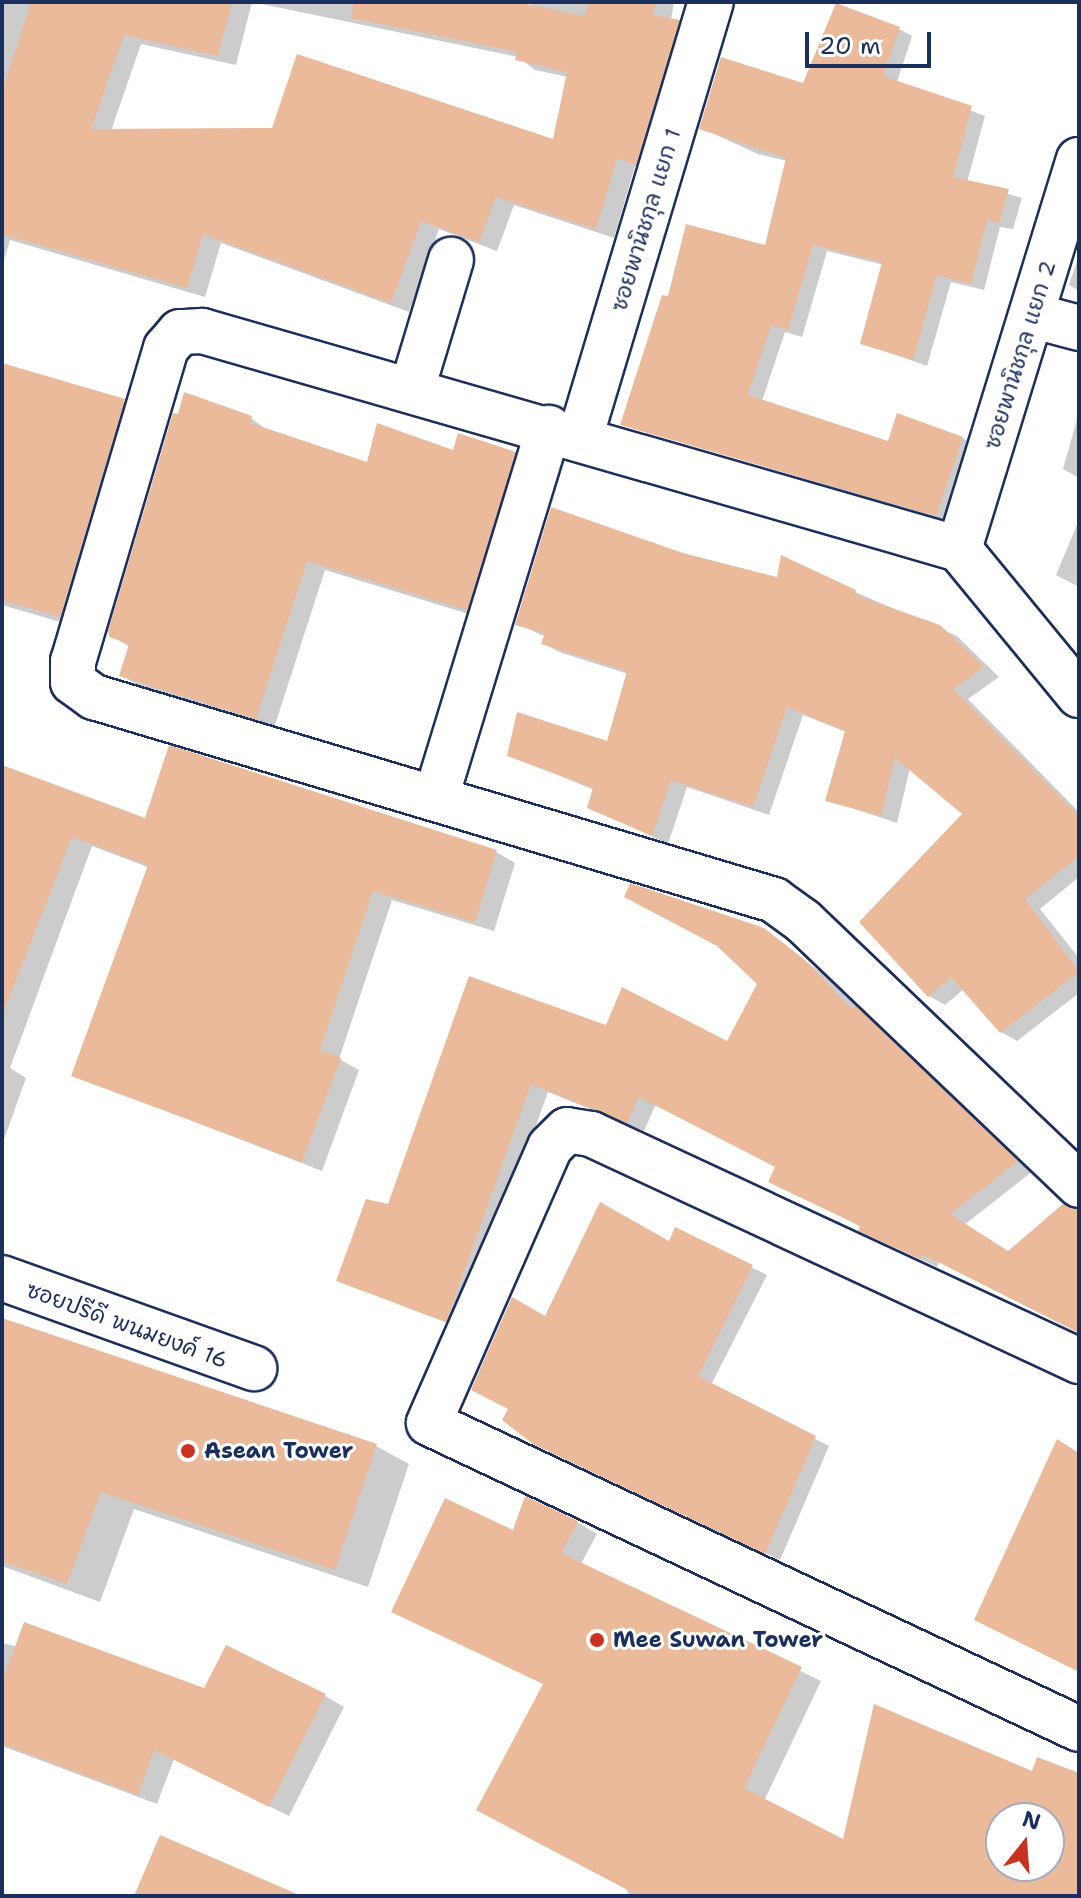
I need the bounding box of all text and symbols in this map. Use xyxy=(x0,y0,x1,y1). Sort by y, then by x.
scale bar xyxy=(809,16,935,66)
text: 20 m xyxy=(819,30,881,62)
street label: ซอยพานิชกุล แยก 1 xyxy=(606,125,686,315)
street label: ซอยพานิชกุล แยก 2 xyxy=(979,257,1061,453)
street label: ซอยปรีดี พนมยงค์ 16 xyxy=(23,1276,231,1374)
place label: Asean Tower xyxy=(204,1438,353,1464)
marker: Asean Tower xyxy=(179,1442,197,1460)
place label: Mee Suwan Tower xyxy=(613,1627,823,1653)
marker: Mee Suwan Tower xyxy=(588,1631,606,1649)
north arrow xyxy=(985,1802,1065,1882)
text: N xyxy=(1019,1804,1044,1837)

